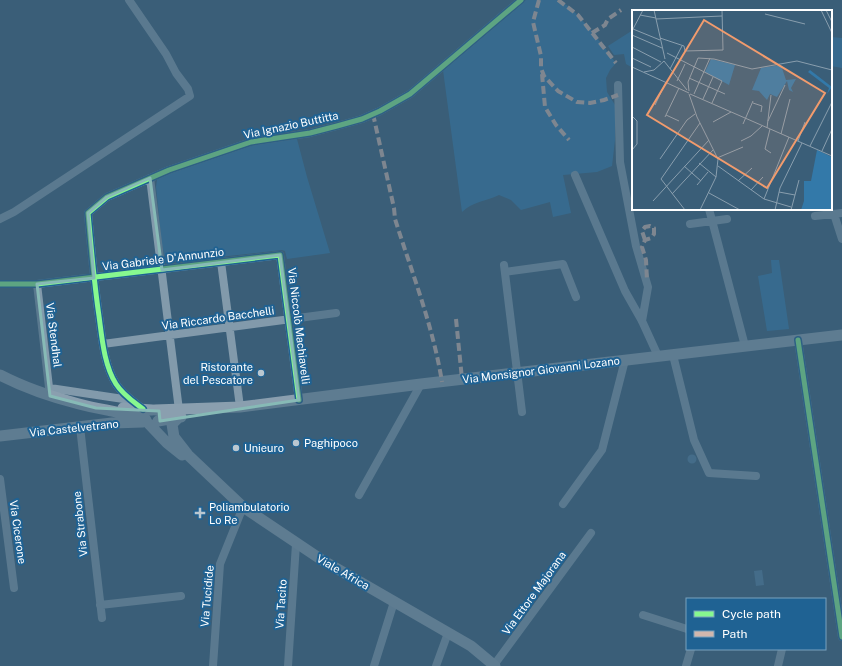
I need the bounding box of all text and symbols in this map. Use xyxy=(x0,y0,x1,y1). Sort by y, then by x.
inset map xyxy=(632,10,832,210)
street label: Via Ignazio Buttitta xyxy=(243,109,339,141)
street label: Via Gabriele D'Annunzio xyxy=(101,246,225,272)
street label: Via Niccolò Machiavelli xyxy=(286,267,312,385)
street label: Via Stendhal xyxy=(44,302,64,368)
street label: Via Riccardo Bacchelli xyxy=(161,304,275,332)
street label: Via Monsignor Giovanni Lozano xyxy=(462,354,620,386)
place label: Ristorante del Pescatore xyxy=(183,361,253,386)
marker: Ristorante del Pescatore xyxy=(256,368,266,378)
street label: Via Castelvetrano xyxy=(29,417,119,439)
place label: Paghipoco xyxy=(304,437,358,449)
marker: Paghipoco xyxy=(291,438,301,448)
place label: Unieuro xyxy=(244,442,284,454)
marker: Unieuro xyxy=(231,443,241,453)
street label: Via Strabone xyxy=(71,491,89,557)
street label: Via Cicerone xyxy=(8,499,28,565)
place label: Poliambulatorio Lo Re xyxy=(209,501,289,526)
marker: Poliambulatorio Lo Re xyxy=(194,507,206,519)
street label: Via Ettore Majorana xyxy=(500,549,568,637)
street label: Viale Africa xyxy=(315,552,371,592)
street label: Via Tucidide xyxy=(198,565,216,627)
street label: Via Tacito xyxy=(273,579,289,629)
legend xyxy=(686,598,826,650)
text: Cycle path xyxy=(722,607,781,621)
text: Path xyxy=(722,627,748,641)

